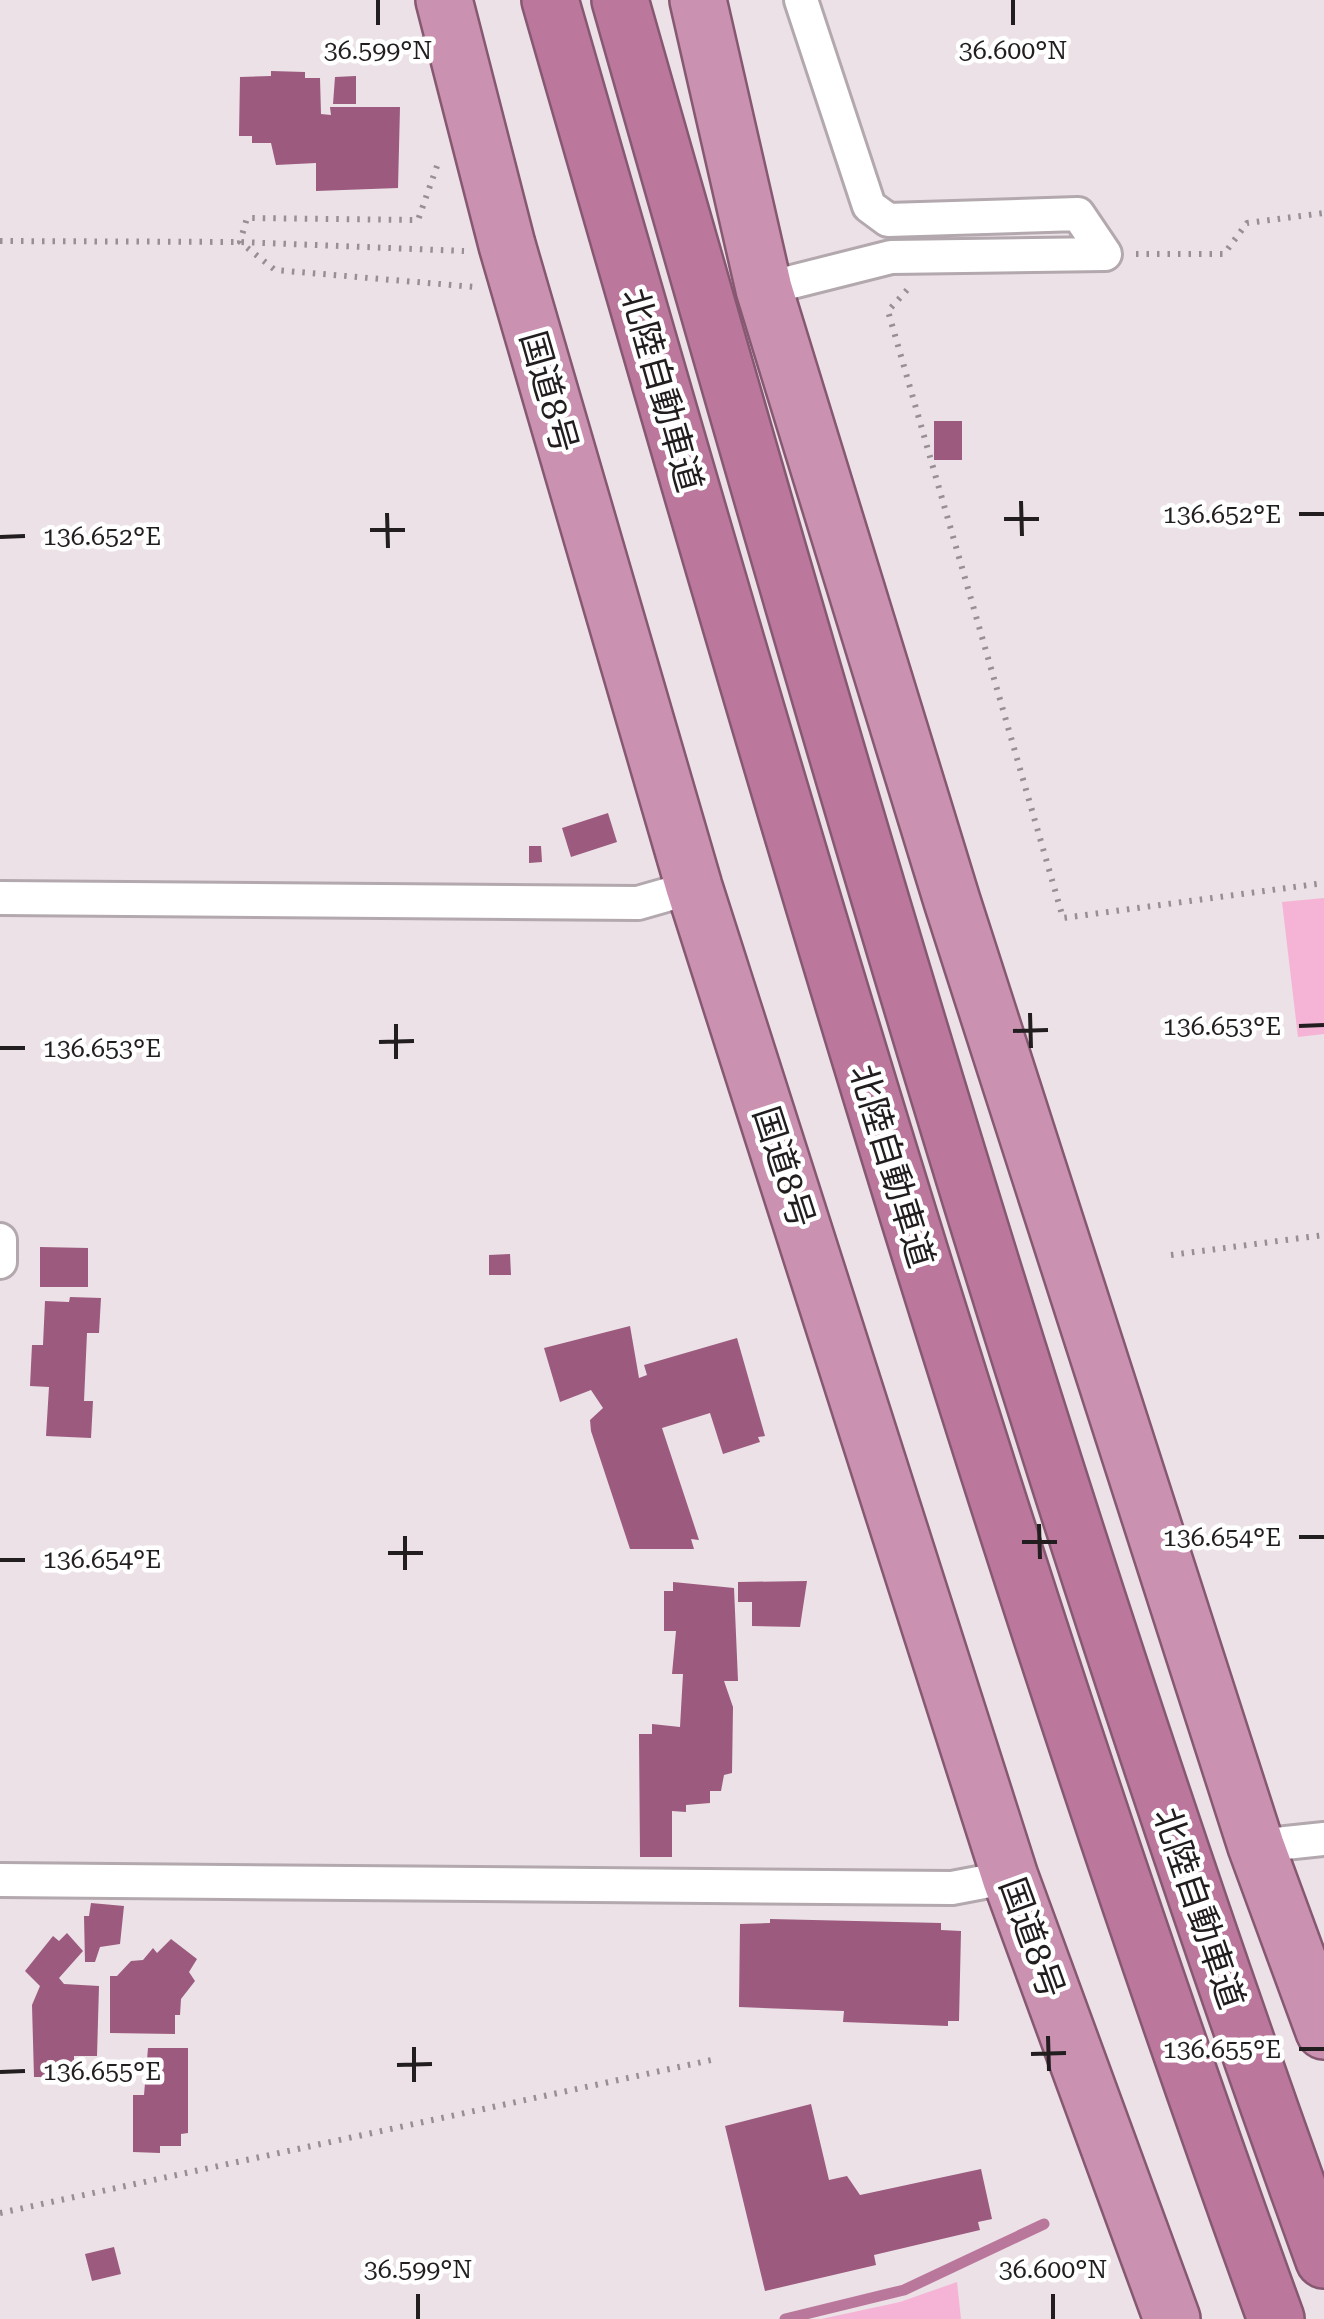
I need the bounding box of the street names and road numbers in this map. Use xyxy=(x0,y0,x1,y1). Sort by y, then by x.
street label: 北陸自動車道 xyxy=(613,284,710,497)
street label: 国道8号 xyxy=(512,327,585,458)
street label: 北陸自動車道 xyxy=(841,1060,942,1273)
street label: 国道8号 xyxy=(745,1102,822,1233)
street label: 北陸自動車道 xyxy=(1145,1802,1252,2014)
street label: 国道8号 xyxy=(991,1873,1072,2004)

